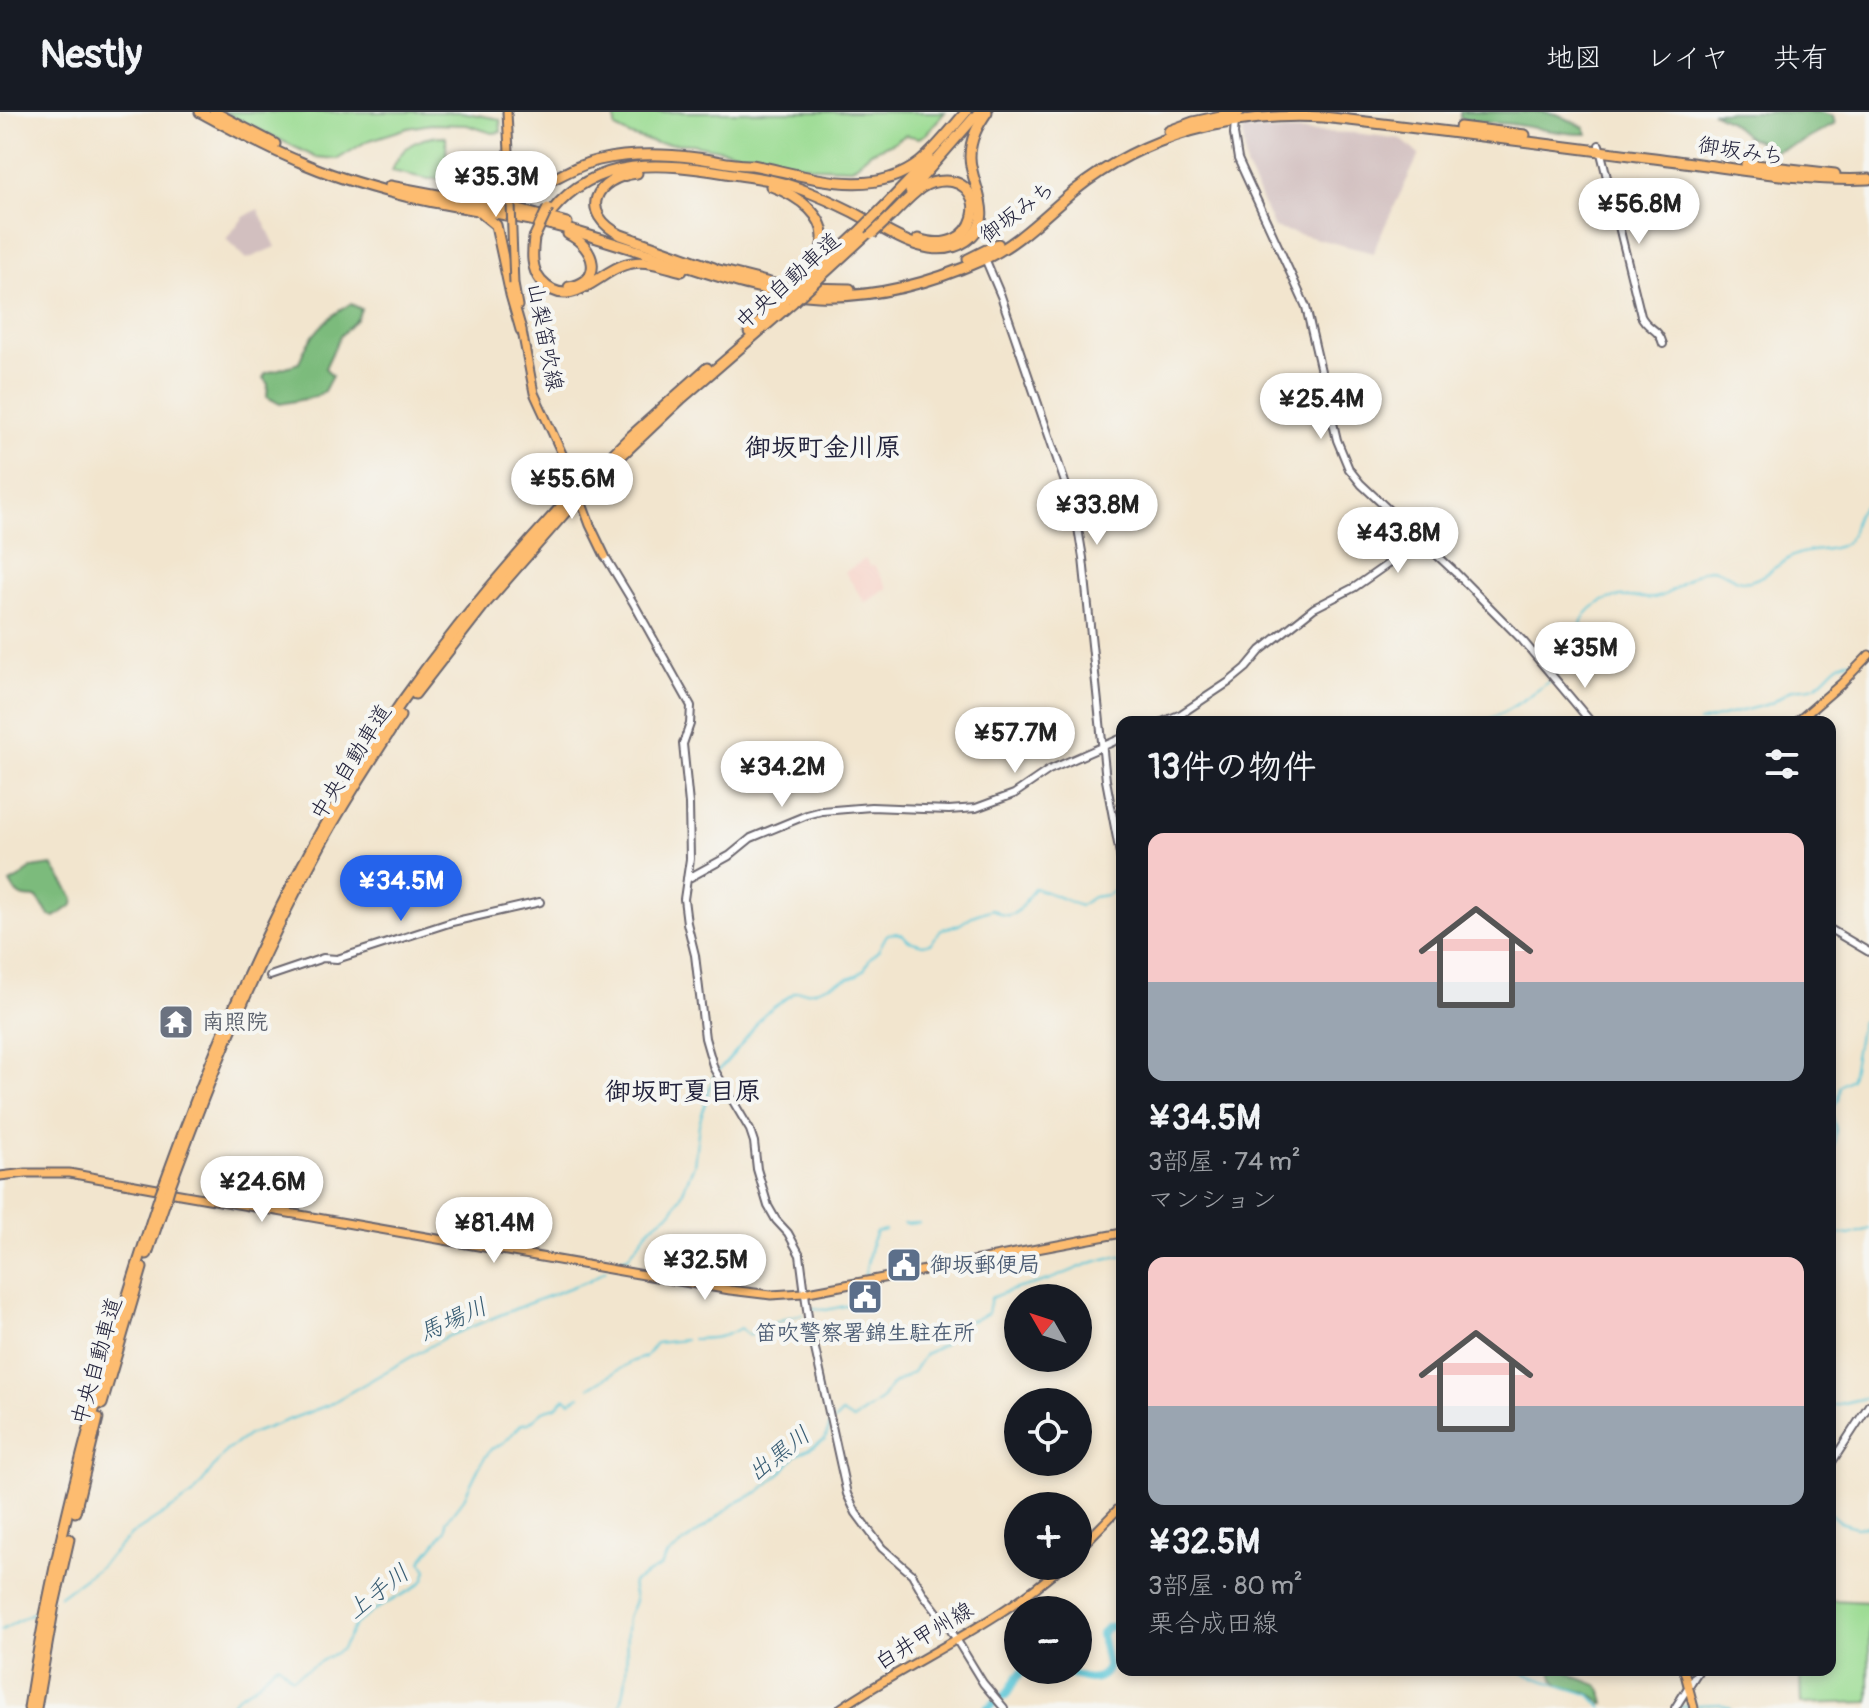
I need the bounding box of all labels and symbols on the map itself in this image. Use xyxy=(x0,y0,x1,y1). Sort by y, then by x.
street label: 御坂みち xyxy=(1696,131,1786,171)
pin: ¥35.3M xyxy=(431,151,561,219)
street label: 御坂みち xyxy=(974,175,1060,249)
pin: ¥56.8M xyxy=(1574,178,1704,246)
street label: 中央自動車道 xyxy=(730,226,846,336)
street label: 山梨笛吹線 xyxy=(521,280,569,394)
pin: ¥25.4M xyxy=(1256,373,1386,441)
district label: 御坂町金川原 xyxy=(745,432,901,464)
pin: ¥55.6M xyxy=(507,453,637,521)
pin: ¥33.8M xyxy=(1032,479,1162,547)
pin: ¥43.8M xyxy=(1333,507,1463,575)
pin: ¥35M xyxy=(1538,622,1632,690)
street label: 中央自動車道 xyxy=(304,699,398,825)
pin: ¥57.7M xyxy=(950,707,1080,775)
pin: ¥34.2M xyxy=(717,741,847,809)
pin: ¥34.5M xyxy=(336,855,466,923)
temple icon: 南照院 xyxy=(157,1003,195,1041)
place label: 南照院 xyxy=(202,1008,268,1036)
district label: 御坂町夏目原 xyxy=(605,1076,761,1108)
pin: ¥24.6M xyxy=(197,1156,327,1224)
pin: ¥81.4M xyxy=(429,1197,559,1265)
pin: ¥32.5M xyxy=(640,1234,770,1302)
public building icon: 御坂郵便局 xyxy=(885,1246,923,1284)
place label: 御坂郵便局 xyxy=(930,1251,1040,1279)
public building icon: 笛吹警察署錦生駐在所 xyxy=(846,1278,884,1316)
north arrow xyxy=(1004,1284,1092,1372)
water label: 馬場川 xyxy=(414,1292,492,1348)
street label: 中央自動車道 xyxy=(65,1294,129,1428)
place label: 笛吹警察署錦生駐在所 xyxy=(755,1319,975,1347)
water label: 出黒川 xyxy=(742,1420,816,1488)
water label: 上手川 xyxy=(341,1558,415,1626)
street label: 白井甲州線 xyxy=(870,1596,978,1676)

